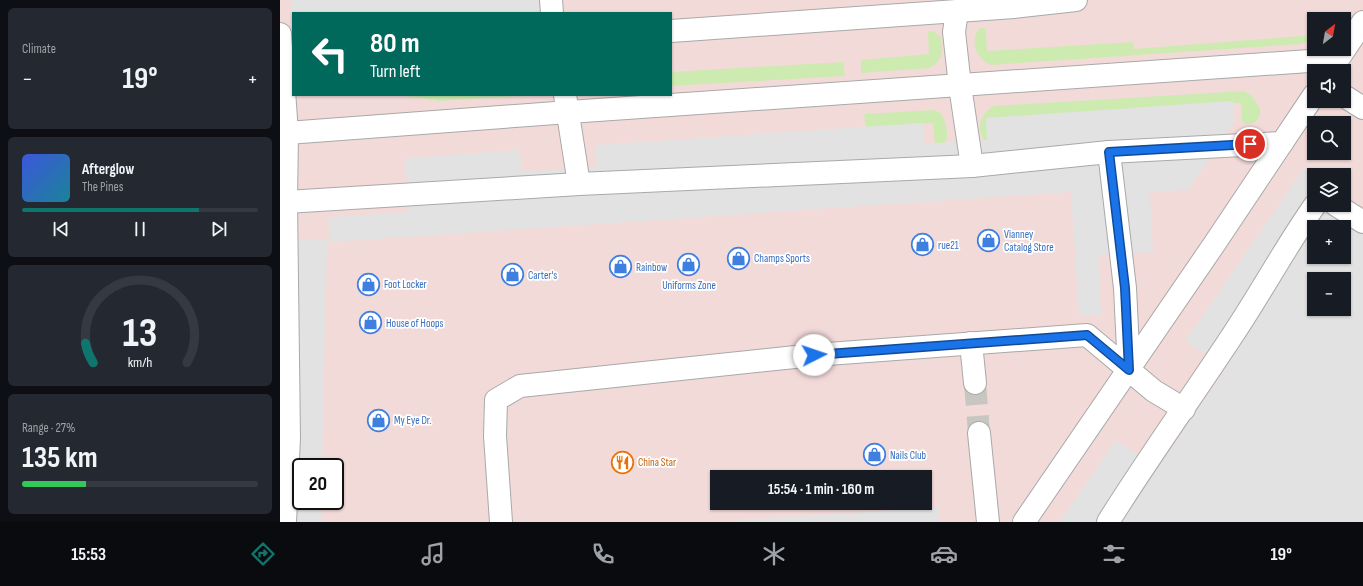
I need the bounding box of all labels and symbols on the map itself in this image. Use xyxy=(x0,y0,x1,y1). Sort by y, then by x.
north arrow xyxy=(1307,12,1351,56)
pin xyxy=(1233,127,1267,161)
shop icon: Vianney Catalog Store xyxy=(976,227,1002,253)
place label: Vianney Catalog Store xyxy=(1004,228,1054,254)
shop icon: rue21 xyxy=(910,232,936,258)
place label: rue21 xyxy=(938,239,959,252)
shop icon: Champs Sports xyxy=(726,245,752,271)
shop icon: Uniforms Zone xyxy=(676,252,702,278)
place label: Champs Sports xyxy=(754,252,810,265)
shop icon: Rainbow xyxy=(608,254,634,280)
place label: Rainbow xyxy=(636,261,667,274)
shop icon: Carter's xyxy=(500,262,526,288)
place label: Carter's xyxy=(528,269,557,282)
shop icon: Foot Locker xyxy=(356,271,382,297)
place label: Foot Locker xyxy=(384,278,427,291)
place label: Uniforms Zone xyxy=(662,279,716,292)
shop icon: House of Hoops xyxy=(358,310,384,336)
place label: House of Hoops xyxy=(386,317,444,330)
position arrow xyxy=(793,334,835,376)
shop icon: My Eye Dr. xyxy=(365,407,391,433)
place label: My Eye Dr. xyxy=(394,414,431,427)
shop icon: Nails Club xyxy=(861,442,887,468)
restaurant icon: China Star xyxy=(609,449,635,475)
place label: Nails Club xyxy=(890,449,927,462)
place label: China Star xyxy=(638,456,676,469)
speed limit sign: 20 xyxy=(292,458,344,510)

